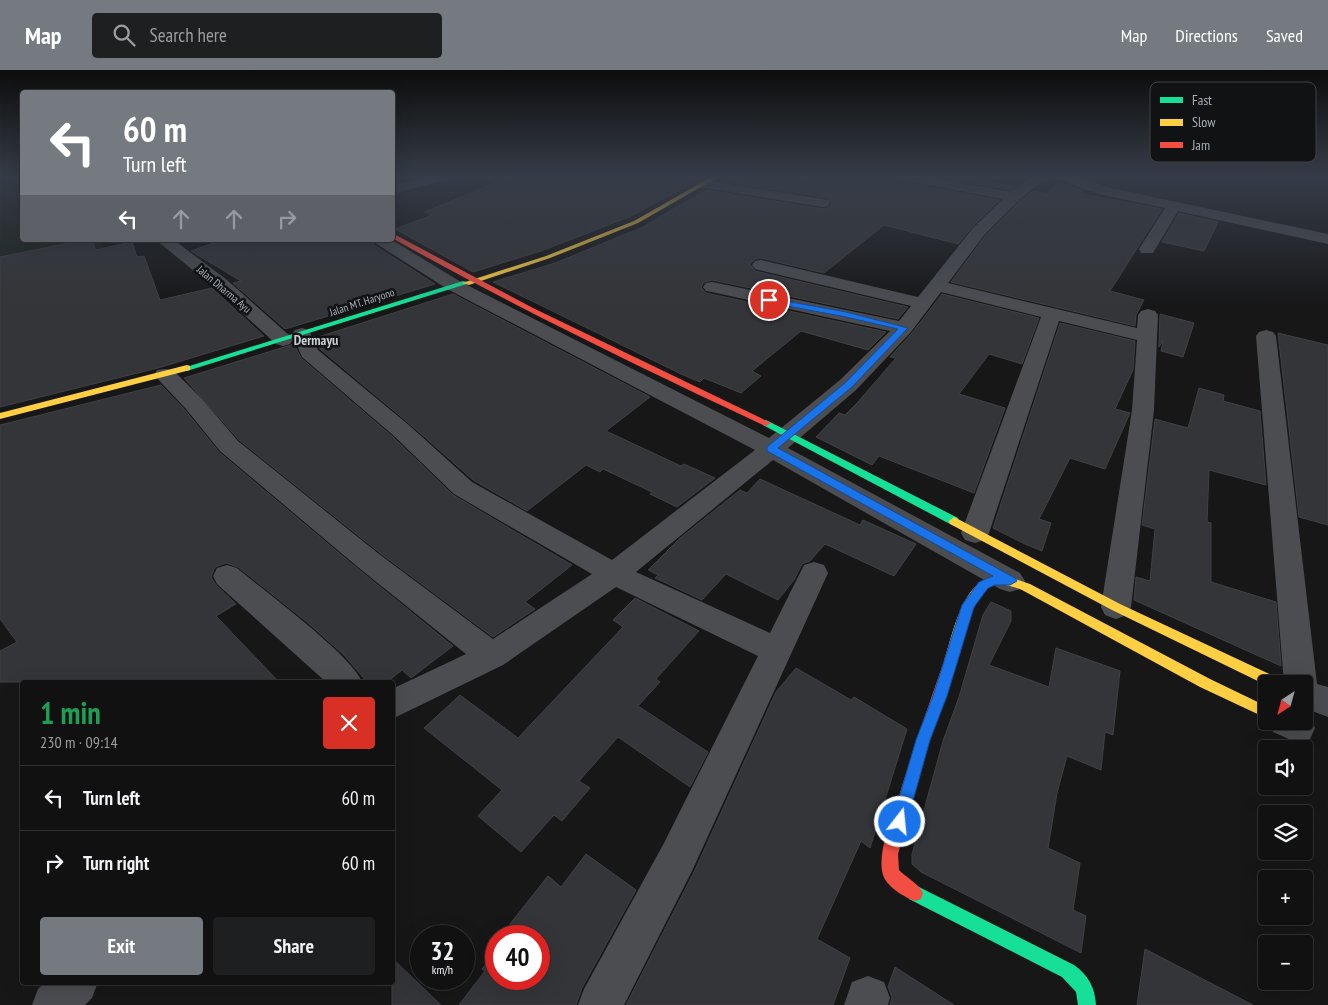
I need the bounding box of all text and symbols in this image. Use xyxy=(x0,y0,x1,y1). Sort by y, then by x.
search box xyxy=(92,13,442,58)
text: Map xyxy=(25,20,62,51)
icon: search xyxy=(110,21,138,49)
text: Search here xyxy=(150,23,227,47)
text: Map xyxy=(1121,24,1147,47)
text: Directions xyxy=(1175,24,1238,47)
text: Saved xyxy=(1266,24,1303,47)
legend xyxy=(1150,82,1316,162)
text: Fast xyxy=(1192,91,1212,109)
text: 60 m xyxy=(123,106,187,152)
icon: left xyxy=(40,110,105,175)
text: Slow xyxy=(1192,113,1216,131)
text: Jam xyxy=(1191,136,1210,154)
text: Turn left xyxy=(123,150,187,178)
icon: left xyxy=(114,205,142,233)
icon: ahead xyxy=(167,205,195,233)
icon: ahead xyxy=(220,205,248,233)
icon: right xyxy=(273,205,301,233)
street label: Jalan Dharma Ayu xyxy=(193,262,254,316)
pin xyxy=(748,279,790,321)
street label: Jalan MT. Haryono xyxy=(327,285,397,319)
icon: arrive xyxy=(755,286,783,314)
district label: Dermayu xyxy=(294,331,338,349)
north arrow xyxy=(1258,675,1312,730)
map controls xyxy=(1258,675,1313,990)
text: 1 min xyxy=(40,693,101,732)
button: close xyxy=(323,697,375,749)
text: 230 m · 09:14 xyxy=(40,732,118,752)
button: sound xyxy=(1258,740,1313,795)
icon: left xyxy=(40,784,68,812)
text: Turn left xyxy=(83,786,140,810)
text: 60 m xyxy=(342,786,375,810)
position arrow xyxy=(873,795,925,847)
button: layers xyxy=(1258,805,1313,860)
icon: right xyxy=(40,849,68,877)
text: Turn right xyxy=(83,851,149,875)
text: 60 m xyxy=(342,851,375,875)
button: + xyxy=(1258,870,1313,925)
button: Exit xyxy=(40,917,203,975)
button: Share xyxy=(213,917,375,975)
speed limit sign: 40 xyxy=(485,925,550,990)
text: 32 xyxy=(431,935,454,967)
button: − xyxy=(1258,935,1313,990)
text: km/h xyxy=(432,962,453,977)

